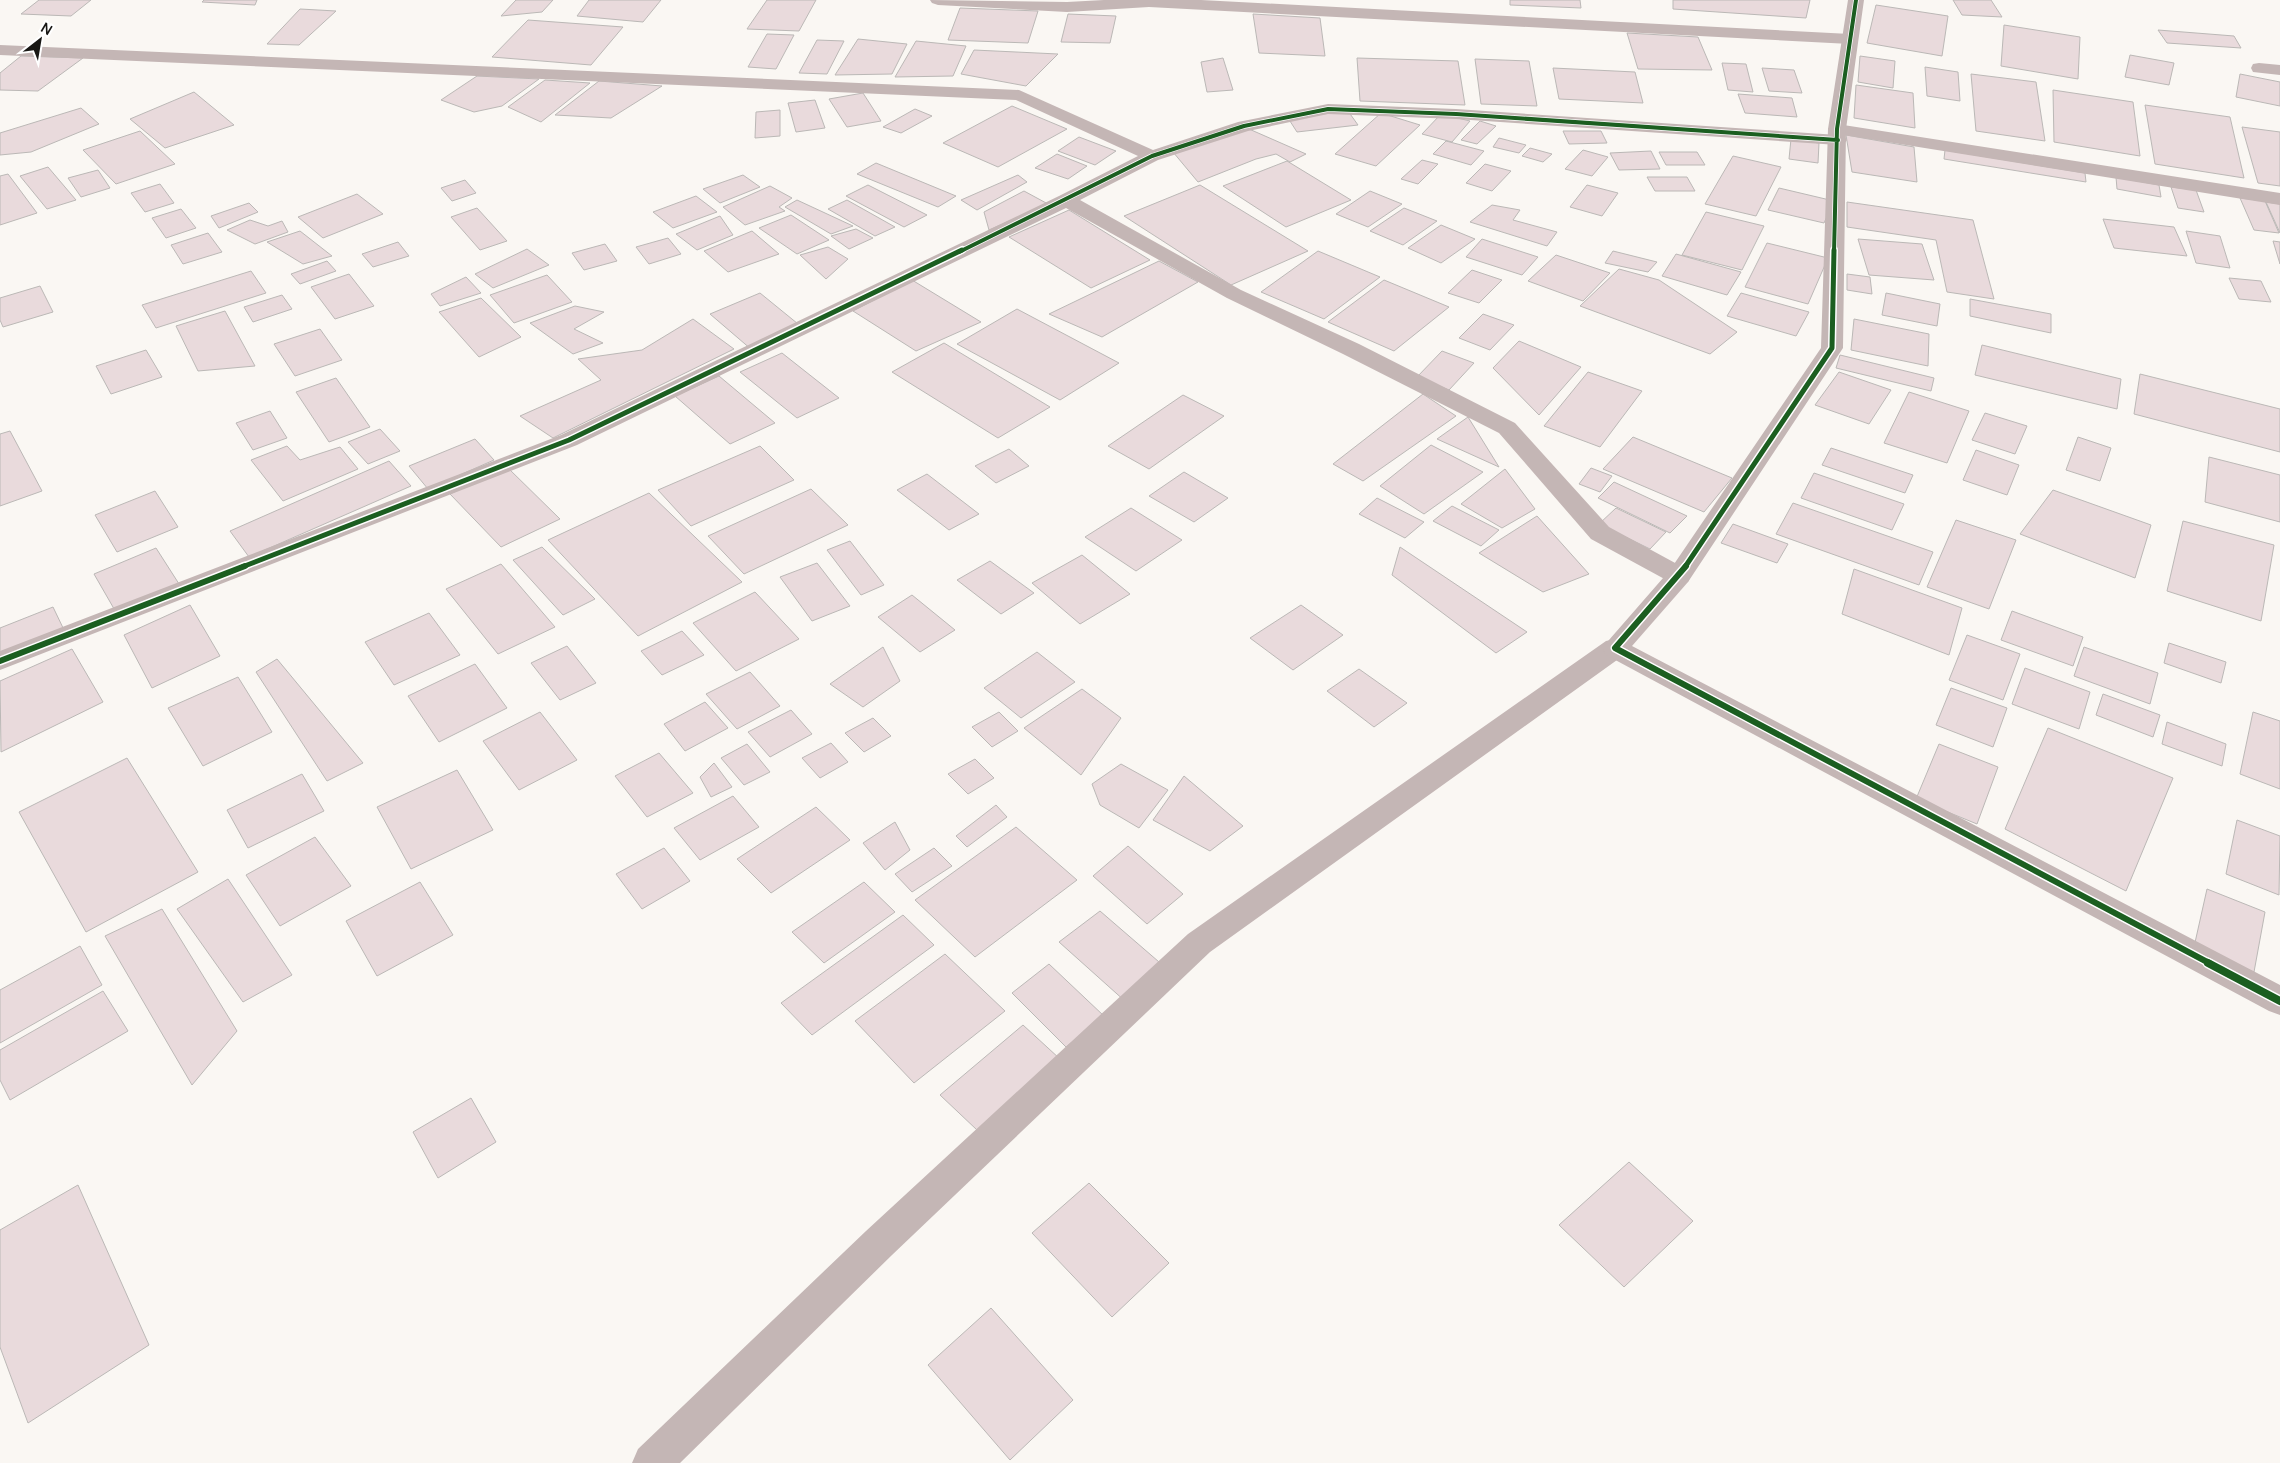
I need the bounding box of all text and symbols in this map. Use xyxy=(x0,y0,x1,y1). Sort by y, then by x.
north arrow xyxy=(15,15,65,65)
text: N xyxy=(38,18,56,39)

